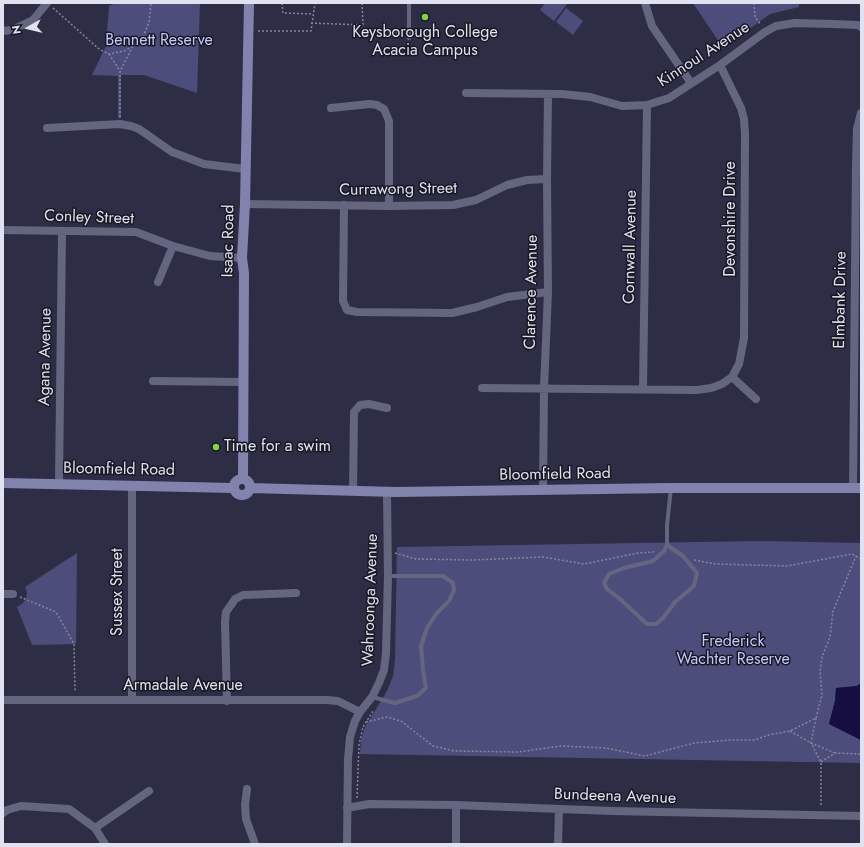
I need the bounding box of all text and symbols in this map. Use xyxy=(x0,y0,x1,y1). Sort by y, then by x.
north arrow xyxy=(8,8,48,48)
marker: Keysborough College Acacia Campus xyxy=(420,12,430,22)
street label: Kinnoul Avenue xyxy=(655,18,753,92)
place label: Keysborough College Acacia Campus xyxy=(352,23,498,61)
text: N xyxy=(8,24,25,35)
park label: Bennett Reserve xyxy=(105,31,213,51)
street label: Devonshire Drive xyxy=(721,161,741,277)
street label: Currawong Street xyxy=(339,179,457,201)
street label: Cornwall Avenue xyxy=(620,190,642,304)
street label: Isaac Road xyxy=(219,204,239,278)
street label: Conley Street xyxy=(44,207,134,229)
street label: Clarence Avenue xyxy=(521,234,543,350)
street label: Elmbank Drive xyxy=(831,251,851,349)
street label: Agana Avenue xyxy=(36,308,56,406)
place label: Time for a swim xyxy=(224,437,331,457)
marker: Time for a swim xyxy=(211,442,221,452)
street label: Bloomfield Road xyxy=(63,459,175,481)
street label: Bloomfield Road xyxy=(499,464,611,486)
street label: Wahroonga Avenue xyxy=(359,533,383,667)
street label: Sussex Street xyxy=(108,548,128,636)
park label: Frederick Wachter Reserve xyxy=(676,632,790,670)
street label: Armadale Avenue xyxy=(123,676,243,696)
street label: Bundeena Avenue xyxy=(554,785,676,809)

